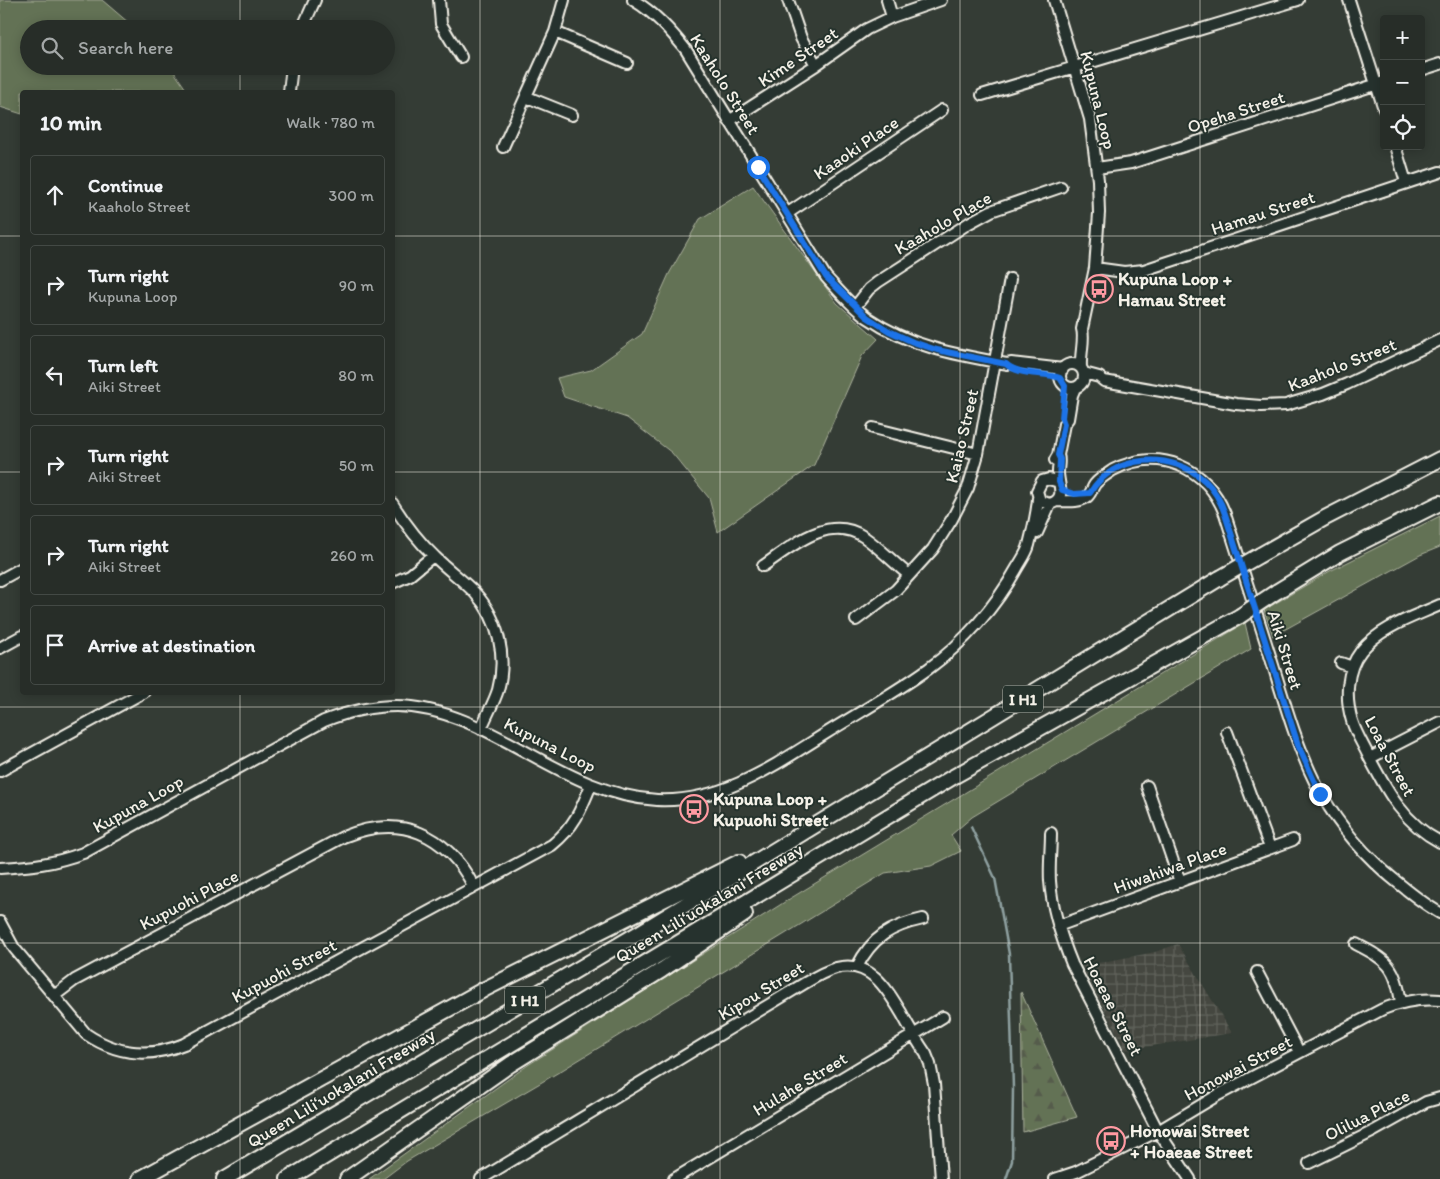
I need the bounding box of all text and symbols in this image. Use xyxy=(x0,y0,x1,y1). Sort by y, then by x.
map controls xyxy=(1380,15,1425,150)
button: + xyxy=(1380,15,1425,60)
search box xyxy=(20,20,395,75)
street label: Kime Street xyxy=(754,22,842,92)
street label: Kaaholo Street xyxy=(685,29,765,139)
icon: search xyxy=(38,34,66,62)
text: Search here xyxy=(78,36,173,59)
street label: Kupuna Loop xyxy=(1075,49,1121,151)
button: − xyxy=(1380,60,1425,105)
street label: Opeha Street xyxy=(1184,86,1288,138)
button: locate xyxy=(1380,105,1425,150)
text: 10 min xyxy=(40,110,102,135)
street label: Kaaoki Place xyxy=(809,111,903,185)
text: Walk · 780 m xyxy=(286,113,375,132)
route start xyxy=(747,156,770,179)
text: Continue xyxy=(88,174,163,197)
icon: ahead xyxy=(41,181,69,209)
text: 300 m xyxy=(329,186,374,205)
street label: Kaaholo Place xyxy=(891,186,995,260)
street label: Hamau Street xyxy=(1208,186,1318,240)
text: Kaaholo Street xyxy=(88,197,190,216)
text: Turn right xyxy=(88,264,169,287)
place label: Kupuna Loop + Hamau Street xyxy=(1118,268,1233,311)
icon: right xyxy=(41,271,69,299)
bus stop icon: Kupuna Loop + Hamau Street xyxy=(1084,274,1114,304)
text: 90 m xyxy=(339,276,374,295)
text: Kupuna Loop xyxy=(88,287,177,306)
street label: Kaaholo Street xyxy=(1285,333,1400,397)
text: Turn left xyxy=(88,354,158,377)
icon: left xyxy=(41,361,69,389)
text: 80 m xyxy=(338,366,374,385)
text: Aiki Street xyxy=(88,377,161,396)
street label: Kaiao Street xyxy=(941,387,984,485)
text: Turn right xyxy=(88,444,169,467)
icon: right xyxy=(41,451,69,479)
text: 50 m xyxy=(339,456,374,475)
text: Aiki Street xyxy=(88,467,161,486)
text: Turn right xyxy=(88,534,169,557)
icon: right xyxy=(41,541,69,569)
text: 260 m xyxy=(330,546,374,565)
text: Aiki Street xyxy=(88,557,161,576)
street label: Aiki Street xyxy=(1262,608,1308,693)
icon: arrive xyxy=(41,631,69,659)
text: Arrive at destination xyxy=(88,634,255,657)
road number: I H1 xyxy=(1003,686,1043,712)
street label: Kupuna Loop xyxy=(500,712,600,778)
street label: Loaa Street xyxy=(1360,712,1421,800)
street label: Kupuna Loop xyxy=(89,770,187,838)
route end xyxy=(1309,783,1332,806)
place label: Kupuna Loop + Kupuohi Street xyxy=(713,788,829,831)
bus stop icon: Kupuna Loop + Kupuohi Street xyxy=(679,794,709,824)
street label: Hiwahiwa Place xyxy=(1110,837,1230,899)
street label: Queen Liliʻuokalani Freeway xyxy=(611,838,807,968)
street label: Kupuohi Place xyxy=(136,865,242,935)
street label: Kupuohi Street xyxy=(228,934,340,1008)
street label: Hoaeae Street xyxy=(1078,952,1148,1060)
street label: Kipou Street xyxy=(714,957,808,1025)
road number: I H1 xyxy=(505,986,545,1014)
street label: Queen Liliʻuokalani Freeway xyxy=(243,1023,439,1153)
street label: Honowai Street xyxy=(1180,1030,1296,1106)
street label: Hulahe Street xyxy=(749,1047,851,1121)
street label: Olilua Place xyxy=(1321,1084,1413,1146)
place label: Honowai Street + Hoaeae Street xyxy=(1130,1120,1253,1163)
bus stop icon: Honowai Street + Hoaeae Street xyxy=(1096,1126,1126,1156)

